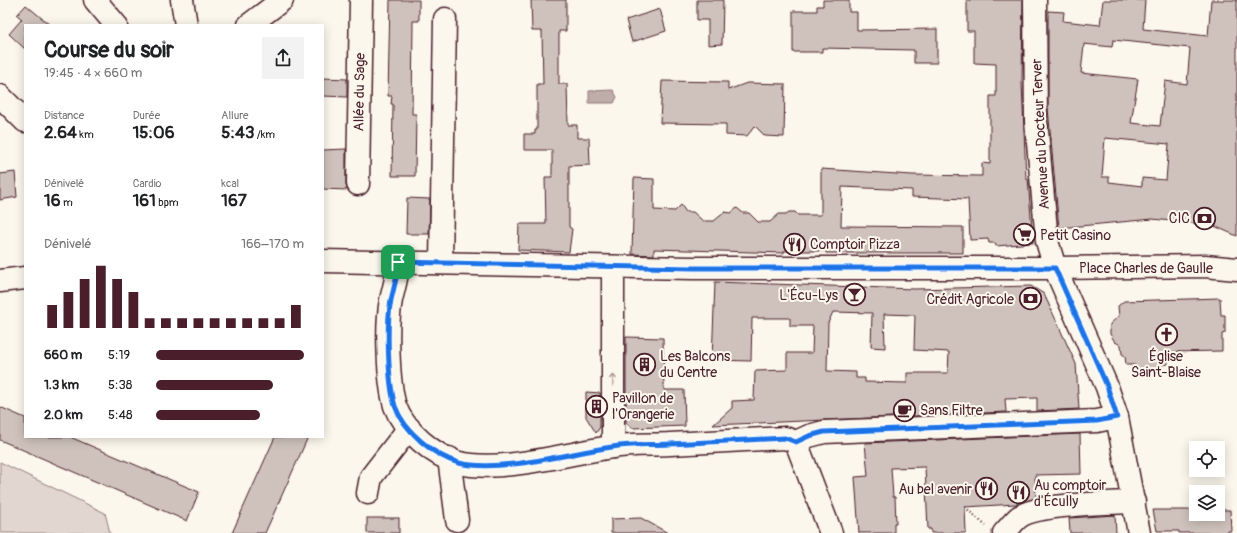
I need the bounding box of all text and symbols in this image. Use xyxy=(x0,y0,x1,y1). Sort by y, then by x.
text: Course du soir xyxy=(44,36,174,64)
button: share xyxy=(262,37,304,79)
street label: Allée du Sage xyxy=(350,52,369,132)
street label: Avenue du Docteur Terver xyxy=(1028,58,1053,210)
text: 19:45 · 4 × 660 m xyxy=(44,65,142,81)
text: Distance xyxy=(44,109,84,122)
text: Durée xyxy=(133,109,160,122)
text: Allure xyxy=(221,109,248,122)
text: 2.64 xyxy=(44,122,77,143)
text: 15:06 xyxy=(133,122,175,143)
text: 5:43 xyxy=(221,122,254,143)
text: km xyxy=(77,128,94,141)
text: /km xyxy=(254,128,275,141)
text: Dénivelé xyxy=(44,177,84,190)
text: Cardio xyxy=(133,177,162,190)
text: kcal xyxy=(221,177,239,190)
text: 16 xyxy=(44,190,61,211)
text: 161 xyxy=(133,190,156,211)
text: 167 xyxy=(221,190,247,211)
text: m xyxy=(61,196,73,209)
text: bpm xyxy=(156,196,179,209)
bank icon: CIC xyxy=(1192,205,1218,231)
place label: CIC xyxy=(1169,210,1190,227)
supermarket icon: Petit Casino xyxy=(1012,222,1038,248)
place label: Petit Casino xyxy=(1040,227,1111,244)
restaurant icon: Comptoir Pizza xyxy=(782,231,808,257)
text: Dénivelé xyxy=(44,236,91,252)
text: 166–170 m xyxy=(241,236,304,252)
place label: Comptoir Pizza xyxy=(810,236,900,253)
pin xyxy=(381,245,415,279)
icon: arrive xyxy=(387,251,409,273)
street label: Place Charles de Gaulle xyxy=(1079,260,1213,277)
bar icon: L'Écu-Lys xyxy=(841,282,867,308)
place label: L'Écu-Lys xyxy=(779,286,839,304)
bank icon: Crédit Agricole xyxy=(1017,286,1043,312)
place label: Crédit Agricole xyxy=(926,291,1014,308)
church icon: Église Saint-Blaise xyxy=(1153,321,1179,347)
text: 660 m xyxy=(44,347,82,363)
text: 5:19 xyxy=(108,347,130,363)
place label: Église Saint-Blaise xyxy=(1131,347,1201,381)
place label: Les Balcons du Centre xyxy=(660,348,731,381)
building icon: Les Balcons du Centre xyxy=(631,351,657,377)
one-way arrow xyxy=(609,374,617,387)
text: 1.3 km xyxy=(44,377,79,393)
text: 5:38 xyxy=(108,377,132,393)
place label: Pavillon de l'Orangerie xyxy=(612,390,674,423)
building icon: Pavillon de l'Orangerie xyxy=(583,393,609,419)
cafe icon: Sans Filtre xyxy=(891,397,917,423)
place label: Sans Filtre xyxy=(920,402,983,419)
text: 2.0 km xyxy=(44,407,83,423)
text: 5:48 xyxy=(108,407,133,423)
map controls xyxy=(1189,441,1225,521)
button: locate xyxy=(1189,441,1225,477)
restaurant icon: Au bel avenir xyxy=(974,476,1000,502)
place label: Au comptoir d'Écully xyxy=(1034,477,1107,510)
restaurant icon: Au comptoir d'Écully xyxy=(1005,480,1031,506)
place label: Au bel avenir xyxy=(898,481,972,498)
button: layers xyxy=(1189,485,1225,521)

